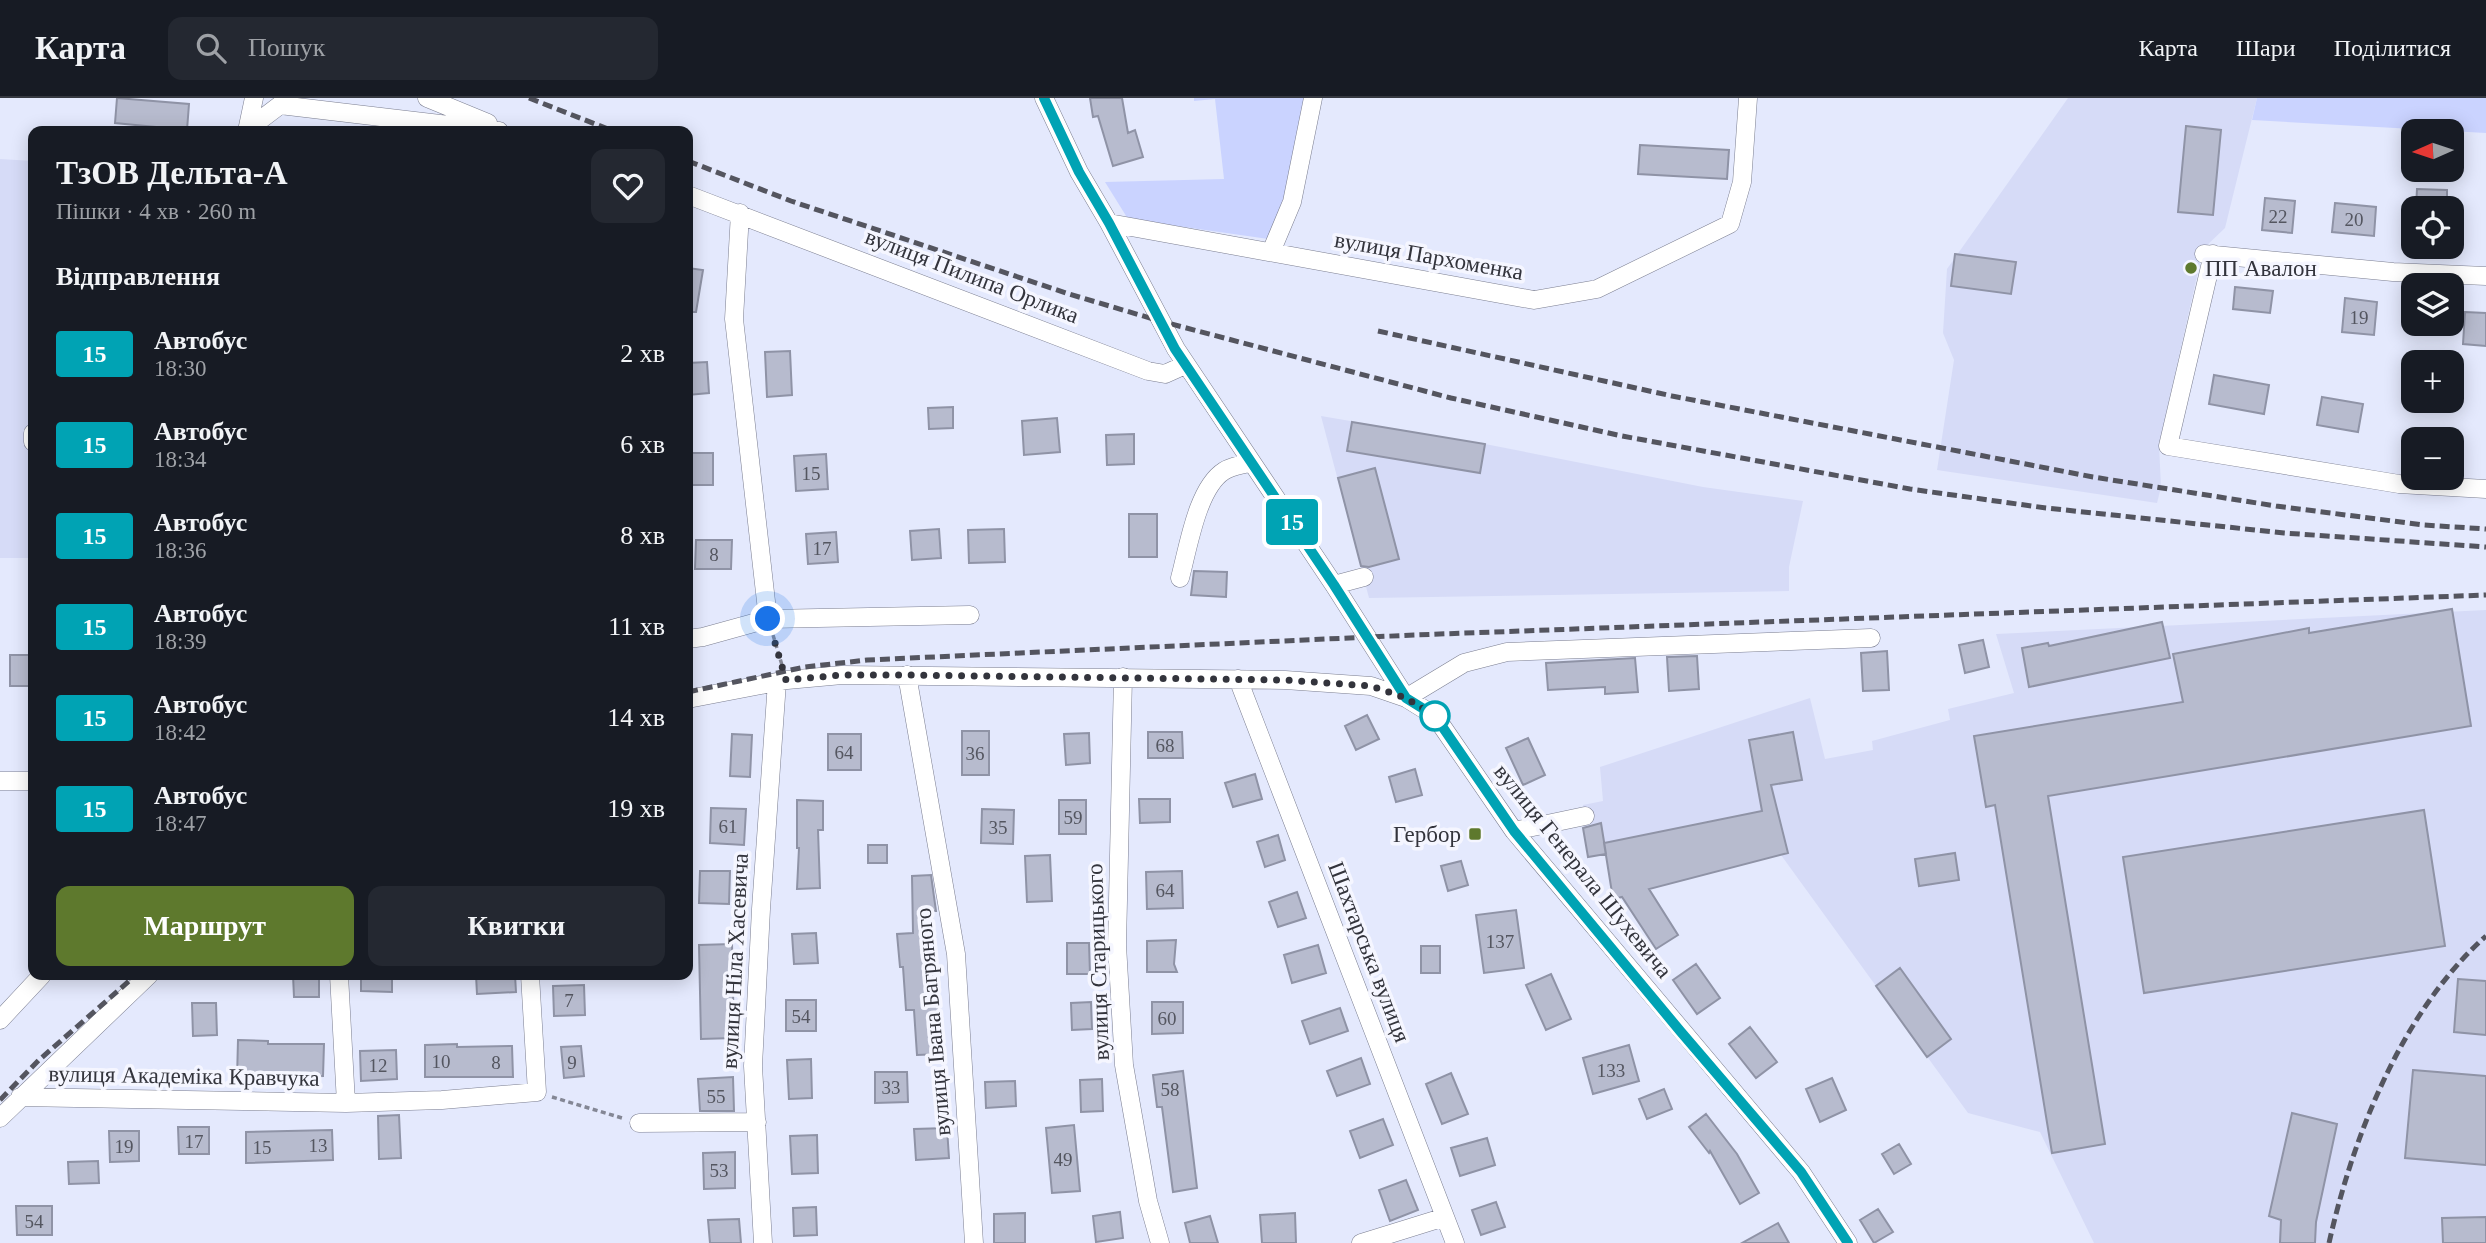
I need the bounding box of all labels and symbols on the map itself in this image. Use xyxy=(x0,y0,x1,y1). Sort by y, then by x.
north arrow xyxy=(2401,119,2464,182)
house number: 22 xyxy=(2269,206,2288,227)
house number: 20 xyxy=(2345,209,2364,230)
street label: вулиця Пилипа Орлика xyxy=(862,224,1082,328)
street label: вулиця Пархоменка xyxy=(1333,227,1525,285)
place label: ПП Авалон xyxy=(2205,256,2317,281)
marker: ПП Авалон xyxy=(2183,260,2199,276)
house number: 19 xyxy=(2350,307,2369,328)
house number: 15 xyxy=(802,463,821,484)
line badge: 15 xyxy=(1260,499,1324,545)
house number: 17 xyxy=(813,538,832,559)
house number: 8 xyxy=(709,544,719,565)
your location xyxy=(750,601,785,636)
unlabelled marker xyxy=(1420,701,1450,731)
house number: 68 xyxy=(1156,735,1175,756)
house number: 64 xyxy=(835,742,854,763)
house number: 36 xyxy=(966,743,985,764)
street label: вулиця Генерала Шухевича xyxy=(1489,759,1677,983)
house number: 59 xyxy=(1064,807,1083,828)
house number: 61 xyxy=(719,816,738,837)
house number: 35 xyxy=(989,817,1008,838)
place label: Гербор xyxy=(1393,822,1461,847)
marker: Гербор xyxy=(1467,826,1483,842)
street label: вулиця Ніла Хасевича xyxy=(717,853,753,1069)
street label: Шахтарська вулиця xyxy=(1323,858,1415,1046)
street label: вулиця Старицького xyxy=(1082,863,1114,1061)
house number: 64 xyxy=(1156,880,1175,901)
street label: вулиця Івана Багряного xyxy=(911,907,955,1137)
house number: 137 xyxy=(1486,931,1514,952)
house number: 7 xyxy=(564,990,574,1011)
house number: 54 xyxy=(792,1006,811,1027)
house number: 60 xyxy=(1158,1008,1177,1029)
house number: 10 xyxy=(432,1051,451,1072)
house number: 8 xyxy=(491,1052,501,1073)
house number: 9 xyxy=(567,1052,577,1073)
house number: 12 xyxy=(369,1055,388,1076)
house number: 133 xyxy=(1597,1060,1625,1081)
street label: вулиця Академіка Кравчука xyxy=(48,1061,320,1091)
house number: 33 xyxy=(882,1077,901,1098)
house number: 58 xyxy=(1161,1079,1180,1100)
house number: 55 xyxy=(707,1086,726,1107)
house number: 17 xyxy=(185,1131,204,1152)
house number: 13 xyxy=(309,1135,328,1156)
house number: 19 xyxy=(115,1136,134,1157)
house number: 15 xyxy=(253,1137,272,1158)
house number: 49 xyxy=(1054,1149,1073,1170)
house number: 53 xyxy=(710,1160,729,1181)
house number: 54 xyxy=(25,1211,44,1232)

